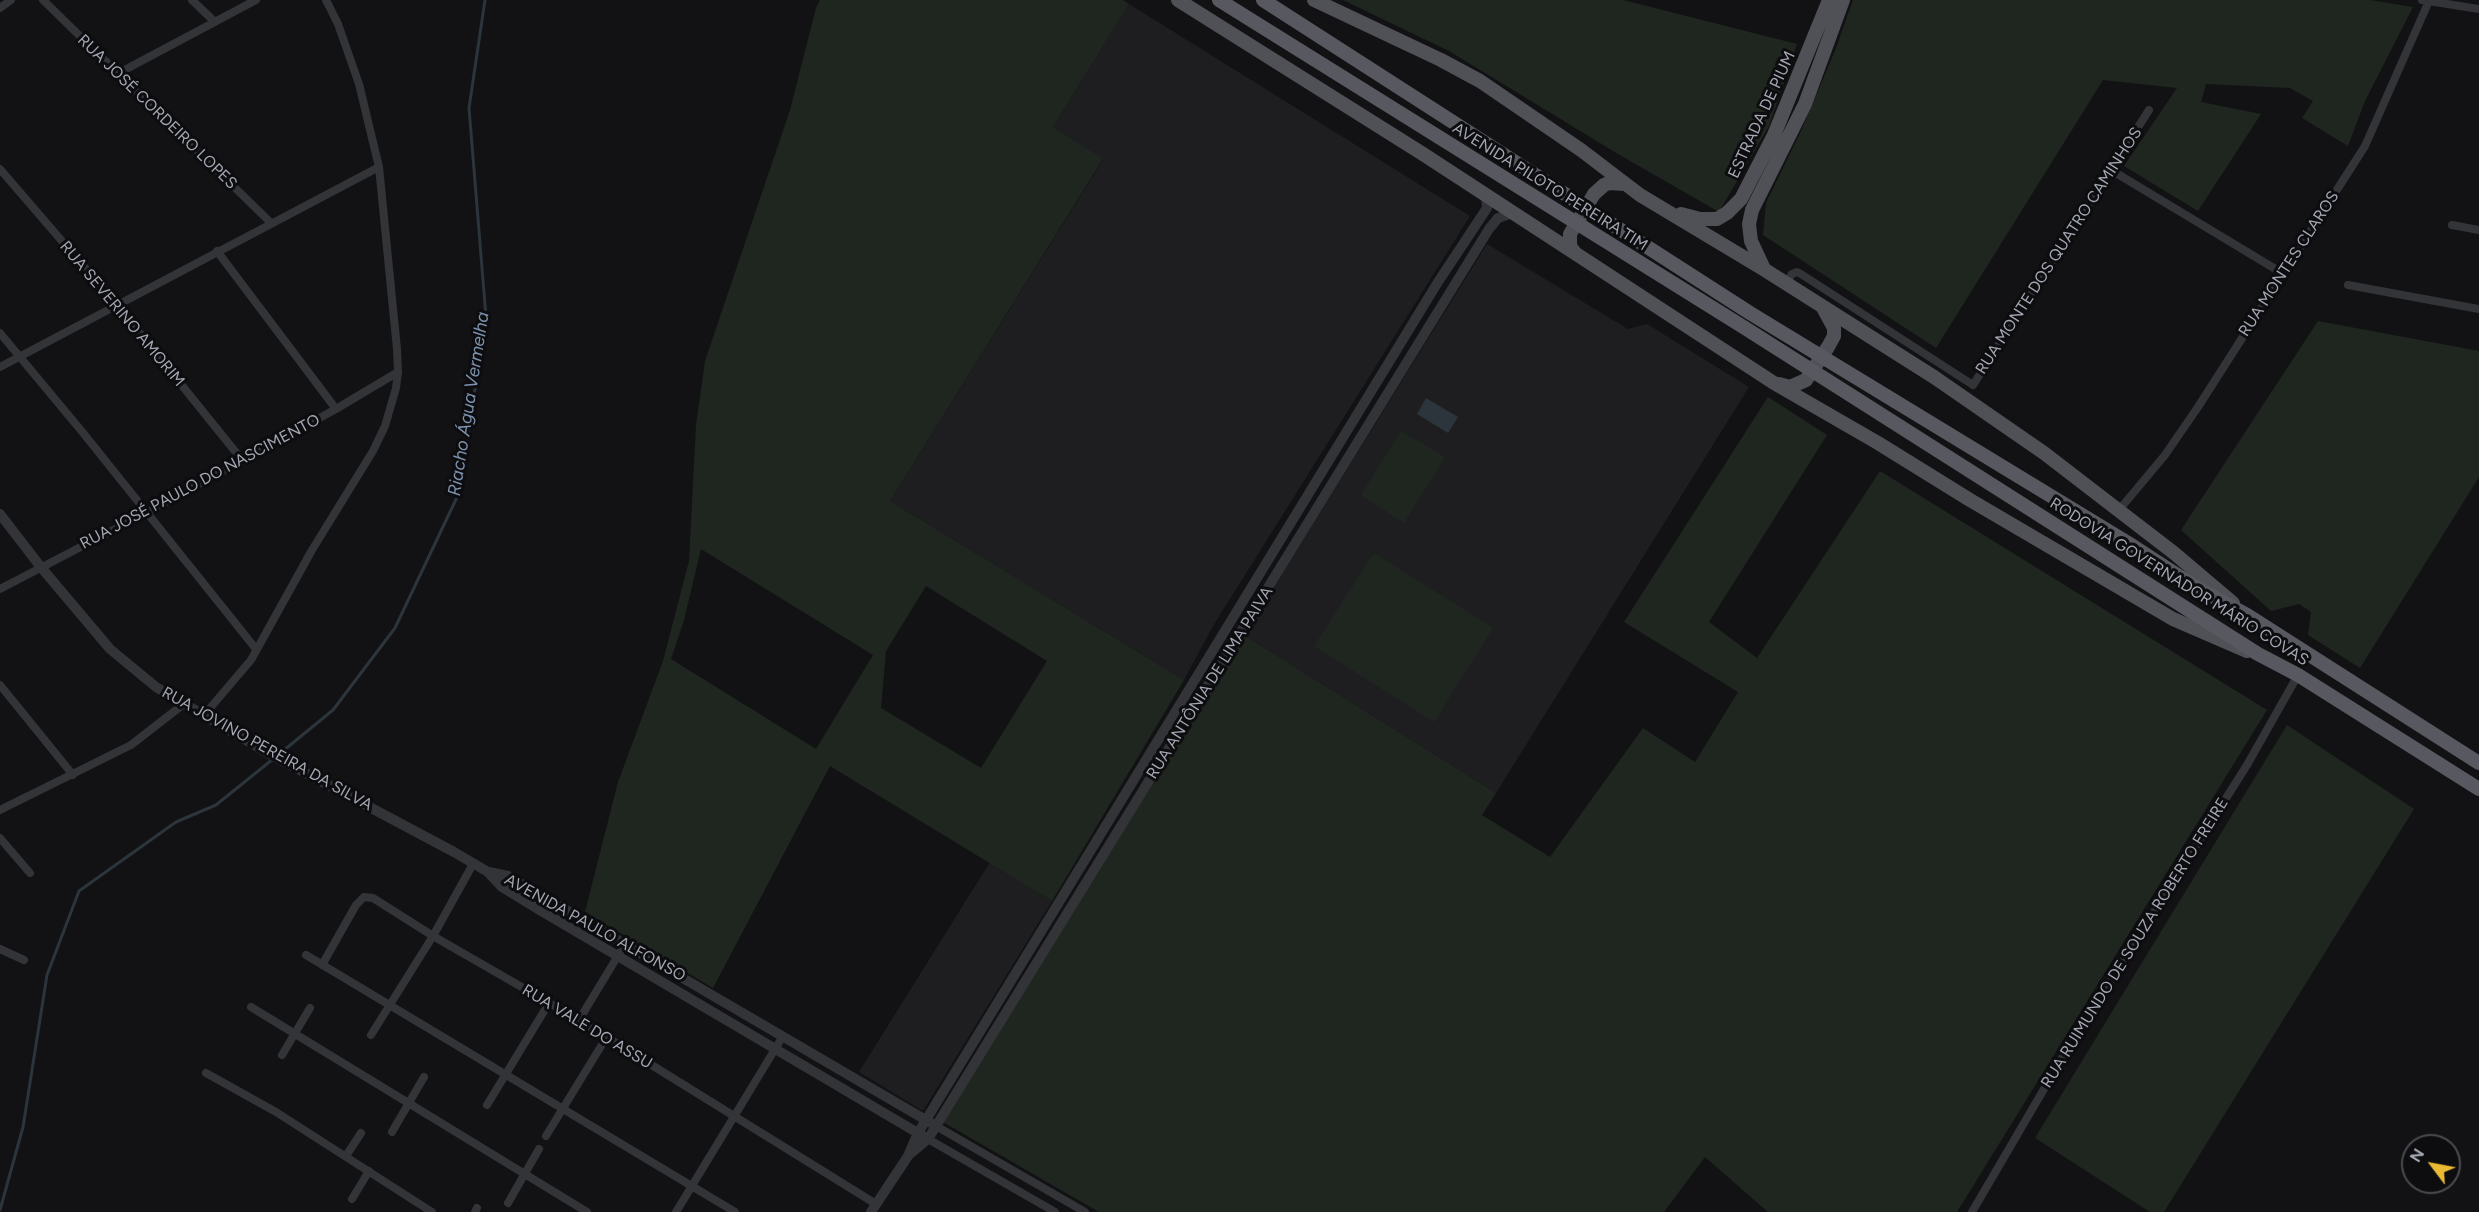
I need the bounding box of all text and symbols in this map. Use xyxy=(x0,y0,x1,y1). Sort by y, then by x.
street label: RUA JOSÉ CORDEIRO LOPES xyxy=(73,31,241,193)
street label: ESTRADA DE PIUM xyxy=(1724,49,1800,181)
street label: AVENIDA PILOTO PEREIRA TIM xyxy=(1449,119,1651,255)
street label: RUA MONTE DOS QUATRO CAMINHOS xyxy=(1972,124,2146,378)
street label: RUA MONTES CLAROS xyxy=(2235,188,2343,340)
street label: RUA SEVERINO AMORIM xyxy=(56,237,188,391)
water label: Riacho Água Vermelha xyxy=(444,310,494,498)
street label: RUA JOSÉ PAULO DO NASCIMENTO xyxy=(77,410,323,554)
street label: RODOVIA GOVERNADOR MÁRIO COVAS xyxy=(2046,494,2312,670)
street label: RUA ANTÔNIA DE LIMA PAIVA xyxy=(1143,583,1277,783)
street label: RUA JOVINO PEREIRA DA SILVA xyxy=(158,683,376,815)
street label: RUA RUIMUNDO DE SOUZA ROBERTO FREIRE xyxy=(2037,794,2233,1092)
street label: AVENIDA PAULO ALFONSO xyxy=(501,870,689,986)
street label: RUA VALE DO ASSU xyxy=(519,981,655,1073)
north arrow xyxy=(2401,1134,2461,1194)
text: N xyxy=(2406,1145,2428,1166)

